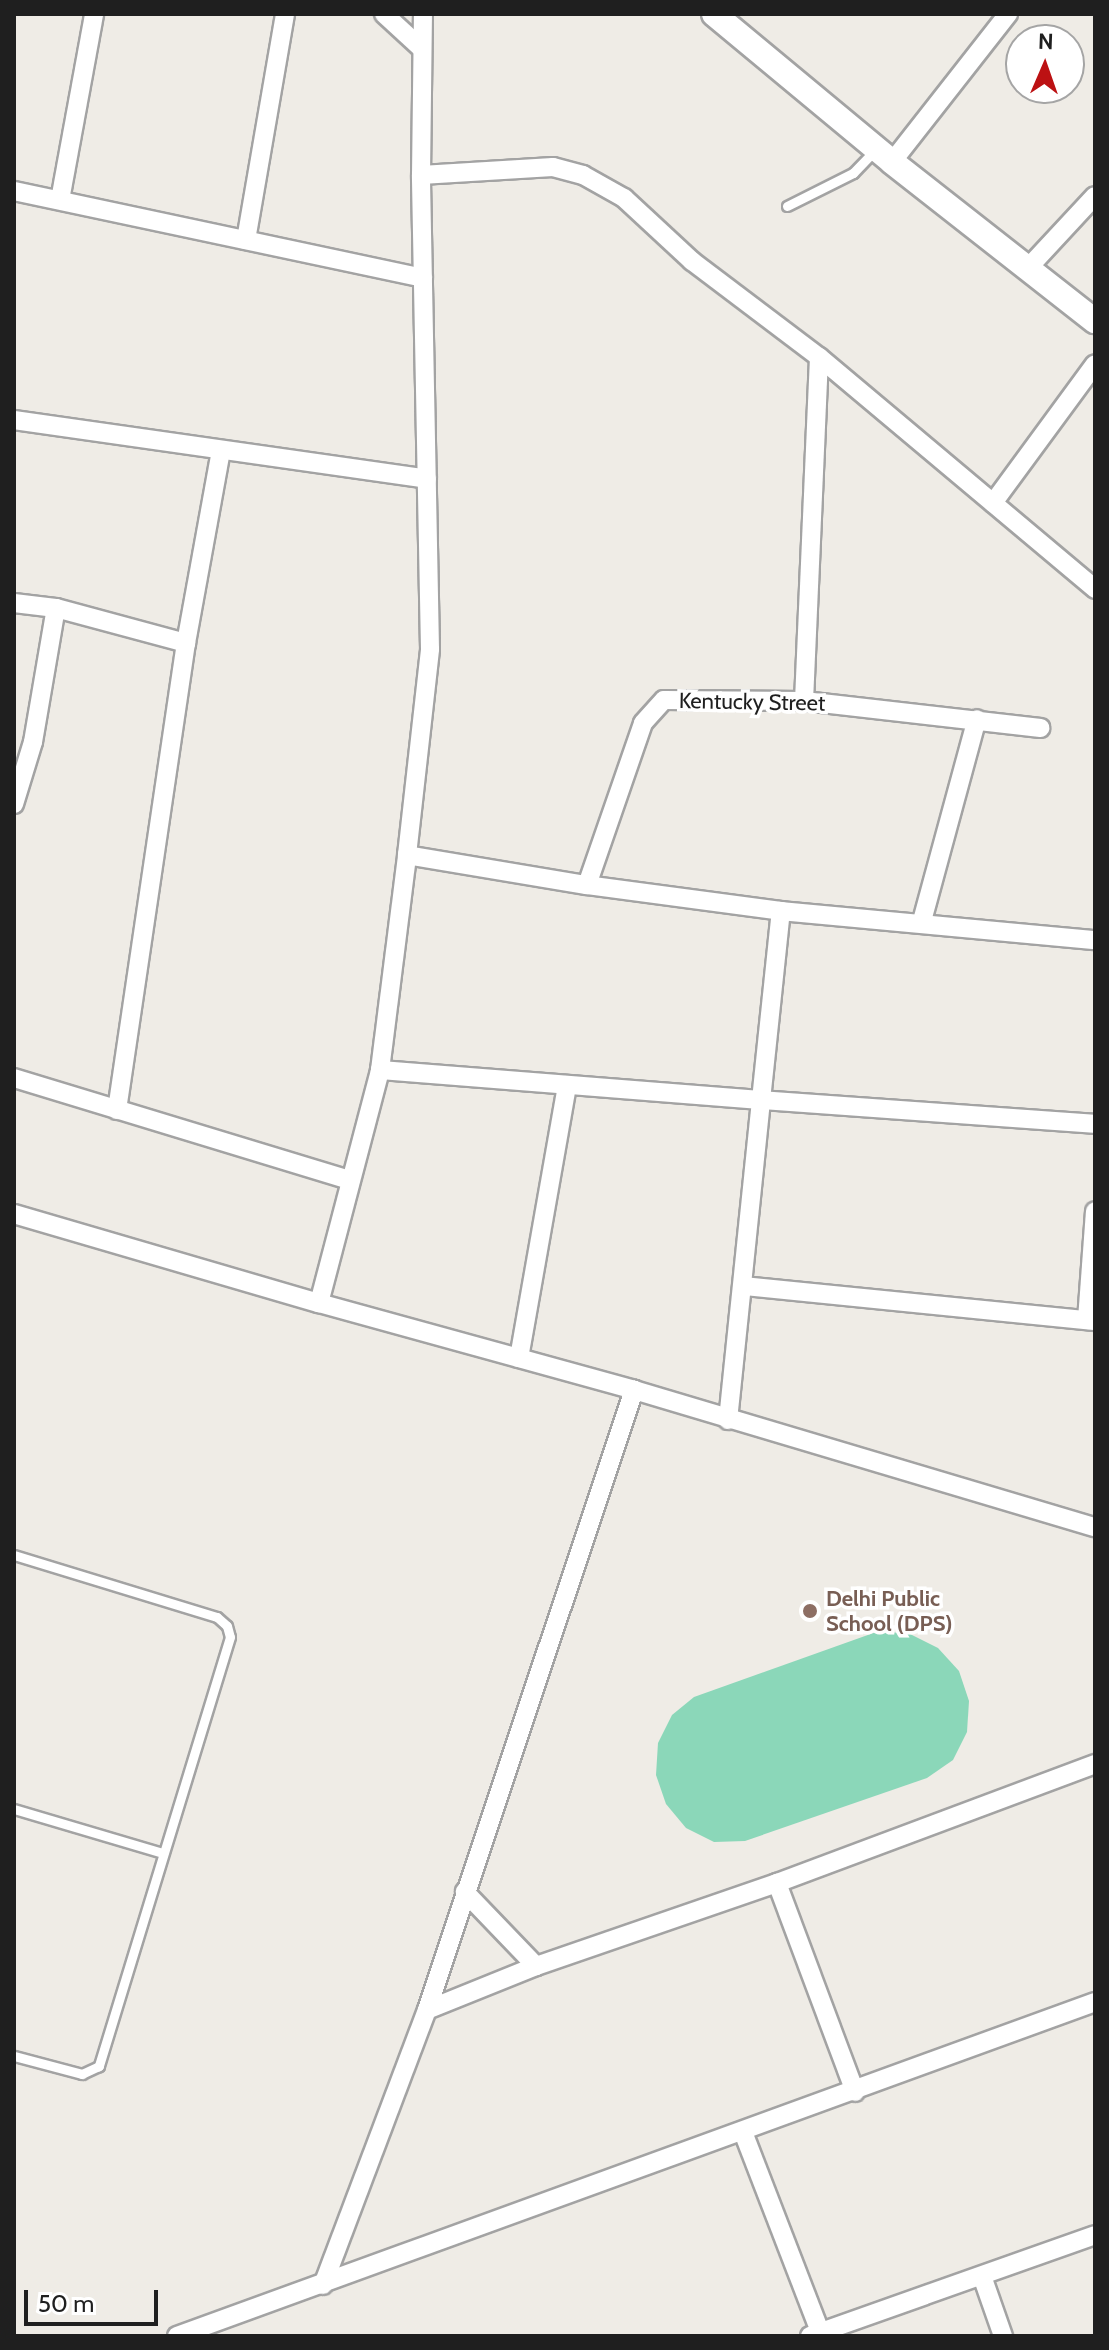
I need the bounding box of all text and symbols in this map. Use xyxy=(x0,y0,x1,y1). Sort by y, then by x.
north arrow xyxy=(1005,24,1085,104)
text: N xyxy=(1038,28,1054,55)
street label: Kentucky Street xyxy=(679,688,825,716)
place label: Delhi Public School (DPS) xyxy=(826,1585,952,1636)
marker: Delhi Public School (DPS) xyxy=(801,1602,819,1620)
scale bar xyxy=(28,2274,162,2324)
text: 50 m xyxy=(38,2289,94,2318)

